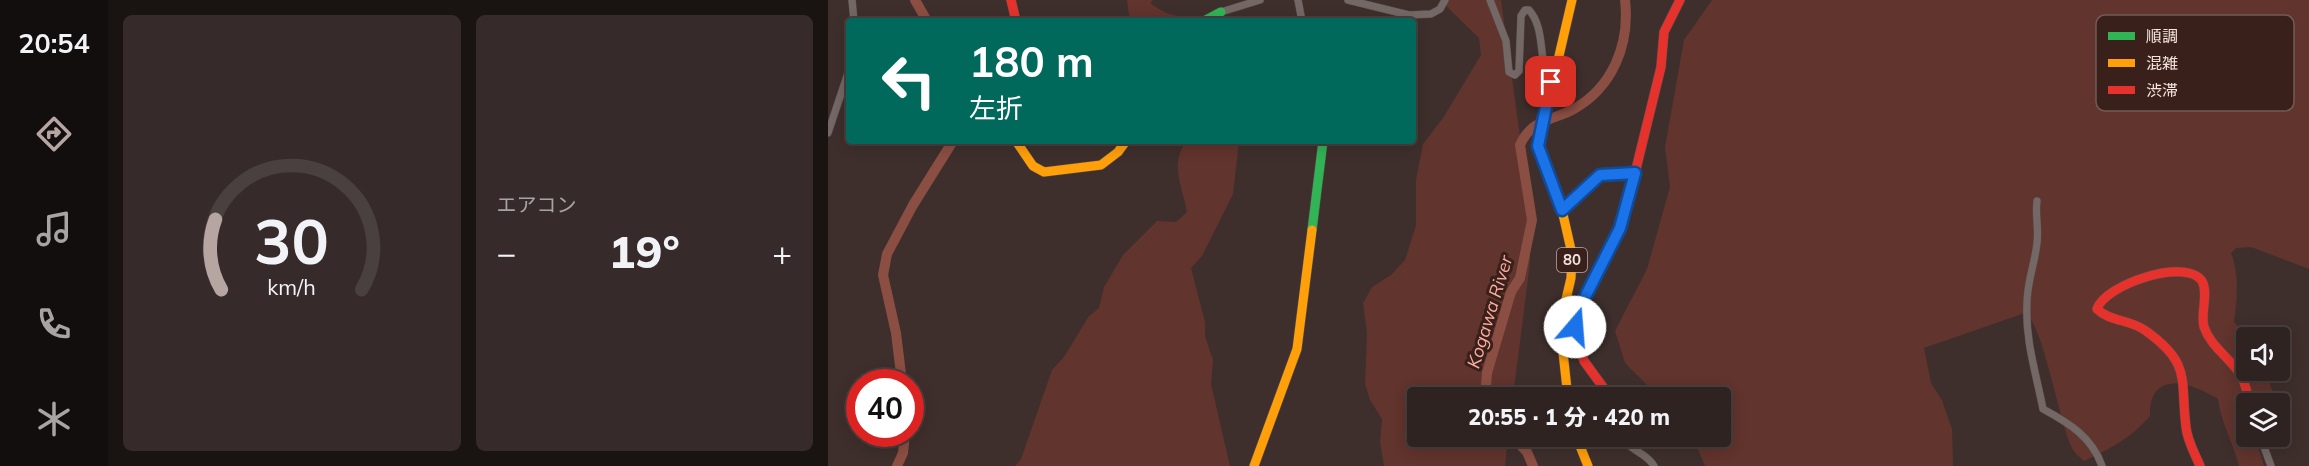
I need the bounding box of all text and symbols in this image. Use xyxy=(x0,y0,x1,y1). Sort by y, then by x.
legend xyxy=(2096,15,2294,111)
text: 20:54 xyxy=(18,26,90,60)
text: 順調 xyxy=(2146,26,2178,46)
text: 180 m xyxy=(969,35,1094,88)
icon: left xyxy=(870,42,948,120)
text: 混雑 xyxy=(2146,53,2178,73)
pin xyxy=(1525,56,1576,107)
icon: arrive xyxy=(1534,65,1567,98)
text: 渋滞 xyxy=(2146,80,2178,100)
text: 左折 xyxy=(969,91,1023,125)
icon: directions xyxy=(33,113,75,155)
text: エアコン xyxy=(497,192,577,217)
text: 30 xyxy=(254,201,329,280)
icon: music xyxy=(33,208,75,250)
text: 19° xyxy=(609,223,680,279)
text: − xyxy=(497,232,516,273)
text: + xyxy=(772,232,792,273)
road number: 80 xyxy=(1557,248,1587,272)
water label: Kogawa River xyxy=(1461,251,1518,371)
text: km/h xyxy=(267,273,316,300)
position arrow xyxy=(1543,295,1607,359)
icon: phone xyxy=(33,303,75,345)
map controls xyxy=(2236,327,2290,447)
button: sound xyxy=(2236,327,2290,381)
speed limit sign: 40 xyxy=(846,369,924,447)
button: layers xyxy=(2236,393,2290,447)
icon: climate xyxy=(33,398,75,440)
text: 20:55 · 1 分 · 420 m xyxy=(1468,403,1670,431)

